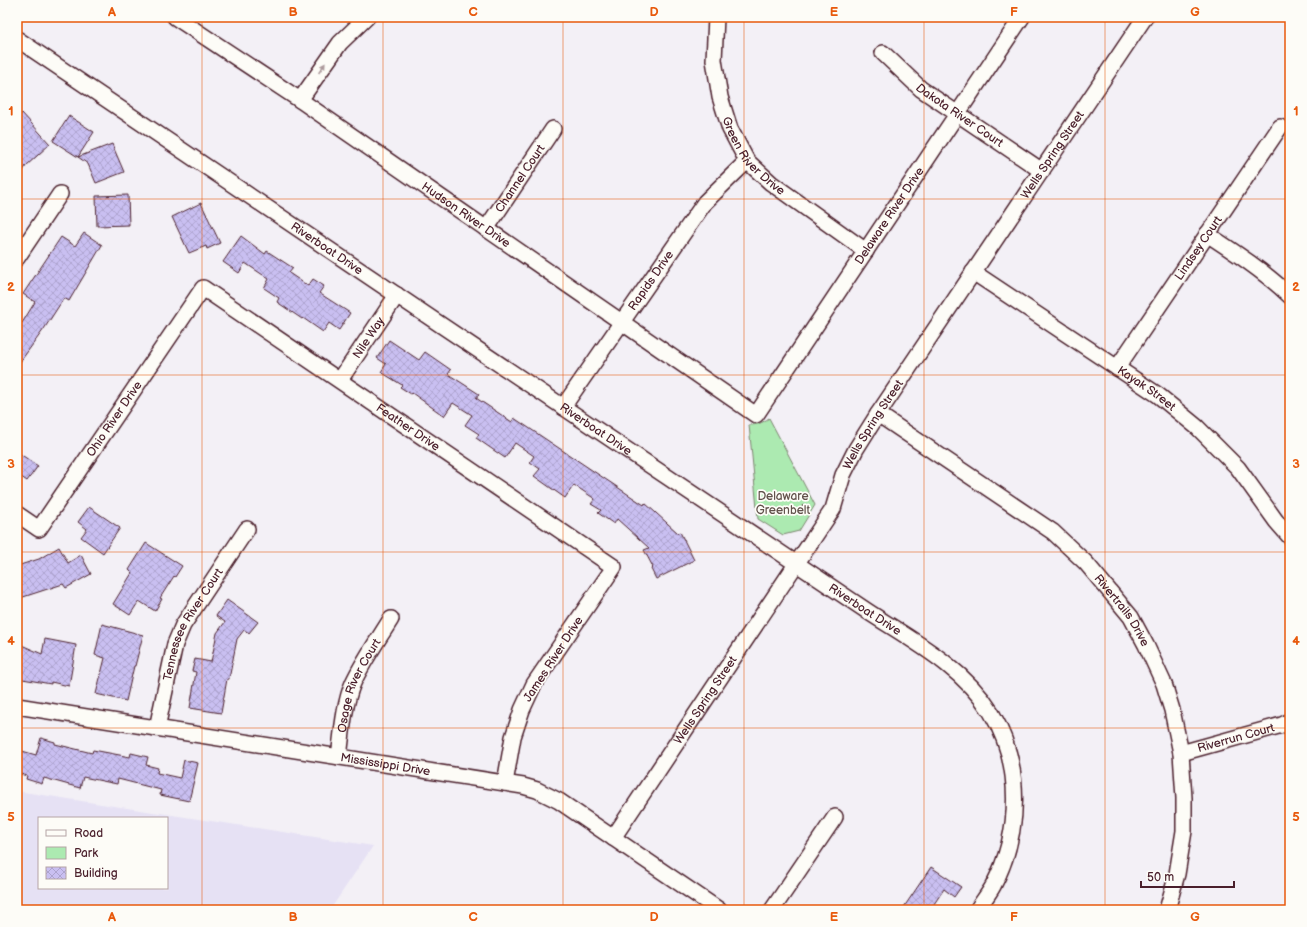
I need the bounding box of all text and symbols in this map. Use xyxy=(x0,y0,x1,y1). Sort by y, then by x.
text: A xyxy=(107,4,116,20)
text: B xyxy=(288,4,298,20)
text: C xyxy=(468,4,478,20)
text: D xyxy=(649,4,659,20)
text: E xyxy=(830,4,839,20)
text: F xyxy=(1010,4,1018,20)
text: G xyxy=(1190,4,1200,20)
one-way arrow xyxy=(318,63,326,73)
street label: Dakota River Court xyxy=(912,81,1006,151)
text: 1 xyxy=(8,103,14,119)
text: 1 xyxy=(1293,103,1299,119)
street label: Wells Spring Street xyxy=(1018,108,1088,202)
street label: Green River Drive xyxy=(719,115,788,199)
street label: Channel Court xyxy=(492,141,549,215)
street label: Delaware River Drive xyxy=(852,164,928,267)
street label: Hudson River Drive xyxy=(419,179,513,251)
street label: Lindsey Court xyxy=(1172,213,1226,283)
street label: Riverboat Drive xyxy=(288,219,366,278)
street label: Rapids Drive xyxy=(625,248,677,314)
text: 2 xyxy=(7,279,15,295)
text: 2 xyxy=(1292,279,1300,295)
street label: Nile Way xyxy=(350,314,388,362)
street label: Kayak Street xyxy=(1114,363,1179,415)
street label: Wells Spring Street xyxy=(840,377,907,472)
street label: Ohio River Drive xyxy=(83,378,145,460)
street label: Riverboat Drive xyxy=(557,400,634,459)
street label: Feather Drive xyxy=(373,401,443,455)
text: 3 xyxy=(7,456,15,472)
text: 3 xyxy=(1292,456,1300,472)
park label: Delaware Greenbelt xyxy=(756,489,811,518)
street label: Tennessee River Court xyxy=(160,565,227,682)
street label: Rivertrails Drive xyxy=(1091,571,1152,649)
street label: Riverboat Drive xyxy=(826,581,904,639)
street label: James River Drive xyxy=(520,614,587,705)
text: 4 xyxy=(7,633,15,649)
text: 4 xyxy=(1292,633,1300,649)
street label: Osage River Court xyxy=(335,636,385,734)
street label: Wells Spring Street xyxy=(671,653,741,747)
street label: Riverrun Court xyxy=(1196,720,1277,756)
street label: Mississippi Drive xyxy=(339,750,431,779)
text: 5 xyxy=(7,809,15,825)
text: 5 xyxy=(1292,809,1300,825)
legend xyxy=(38,817,168,889)
text: Road xyxy=(74,826,103,841)
text: Park xyxy=(74,846,98,861)
scale bar xyxy=(1141,863,1234,889)
text: Building xyxy=(74,866,118,881)
text: 50 m xyxy=(1147,870,1174,885)
text: A xyxy=(107,909,116,925)
text: B xyxy=(288,909,298,925)
text: C xyxy=(468,909,478,925)
text: D xyxy=(649,909,659,925)
text: E xyxy=(830,909,839,925)
text: F xyxy=(1010,909,1018,925)
text: G xyxy=(1190,909,1200,925)

